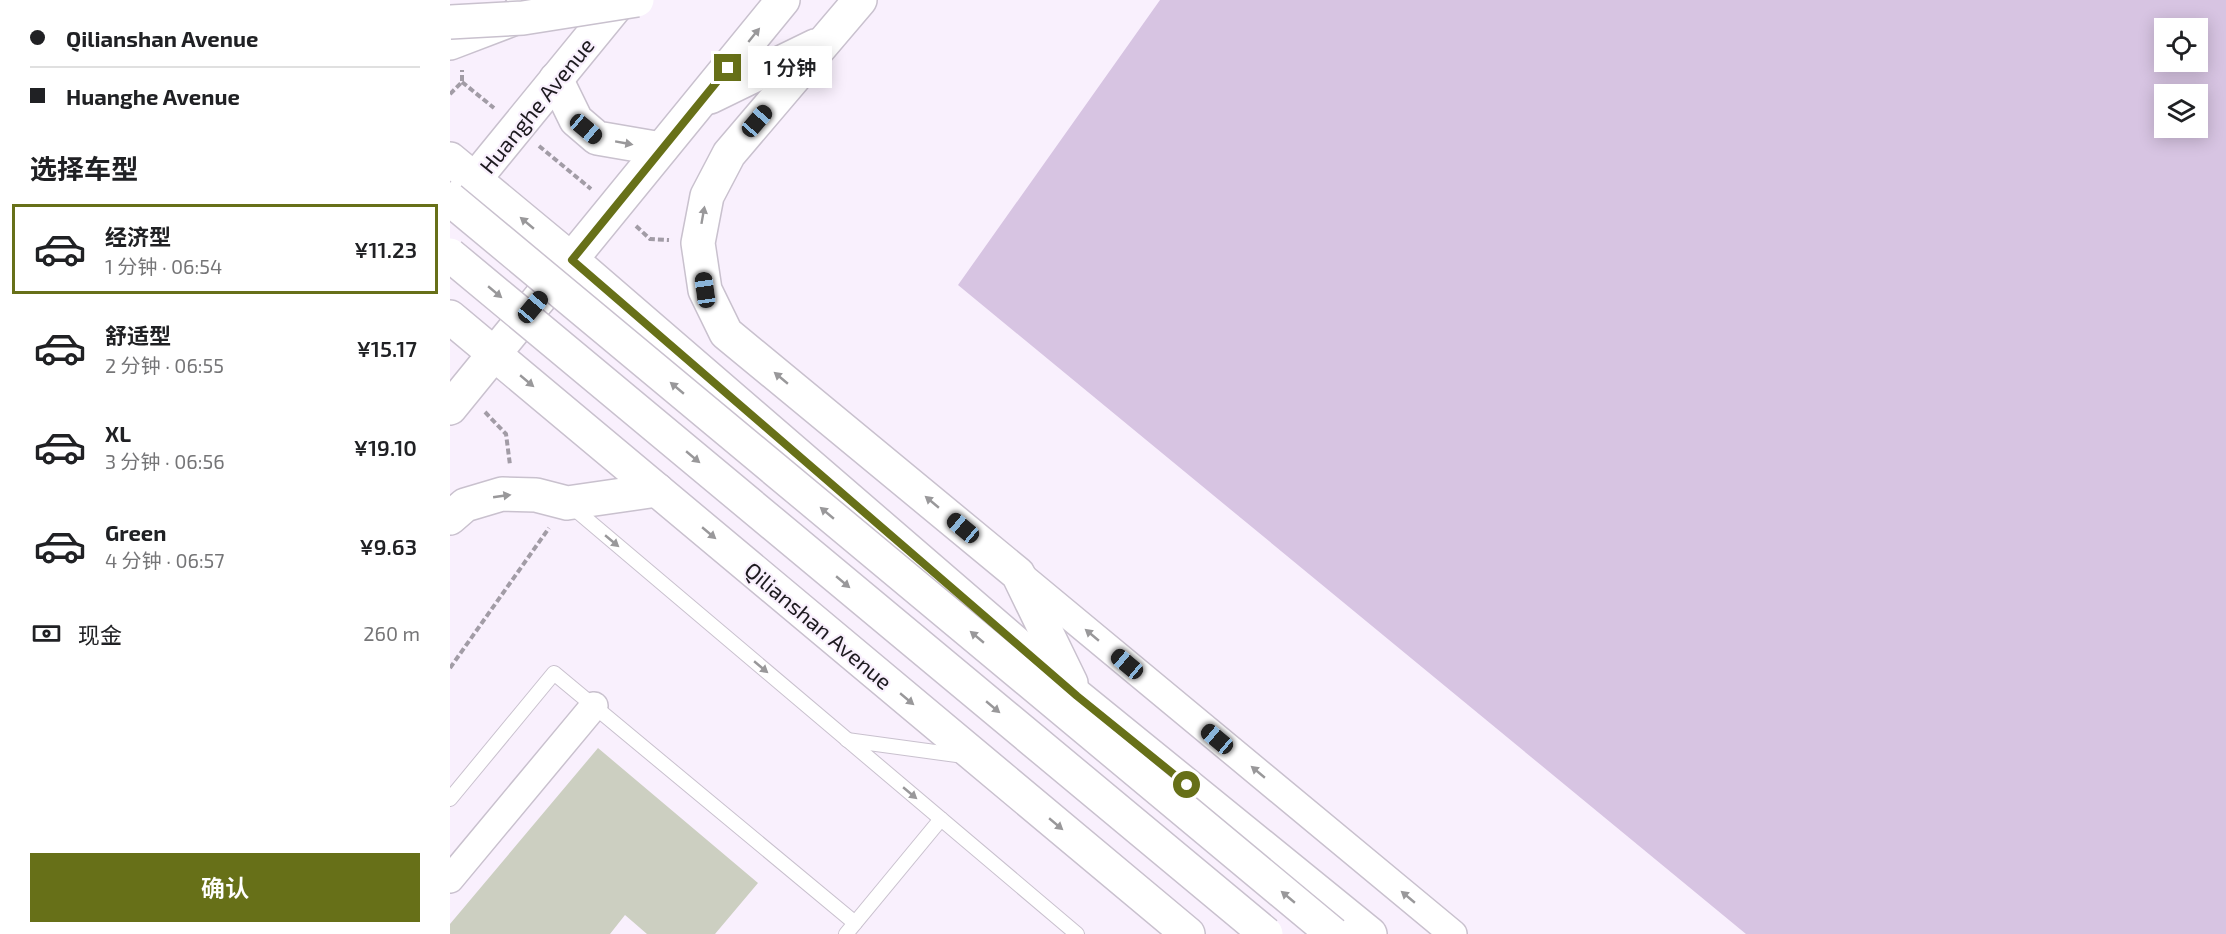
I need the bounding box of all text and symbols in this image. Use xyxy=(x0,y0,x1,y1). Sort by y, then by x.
map controls xyxy=(2154,18,2208,138)
button: locate xyxy=(2154,18,2208,72)
text: Qilianshan Avenue xyxy=(66,25,258,51)
one-way arrow xyxy=(748,27,761,43)
street label: Huanghe Avenue xyxy=(473,32,599,178)
callout: 1 分钟 xyxy=(749,47,833,89)
route end xyxy=(714,54,741,81)
text: 1 分钟 xyxy=(764,55,816,79)
text: Huanghe Avenue xyxy=(66,83,240,109)
button: layers xyxy=(2154,84,2208,138)
car xyxy=(738,102,776,140)
car xyxy=(566,111,606,147)
one-way arrow xyxy=(615,139,634,148)
text: 选择车型 xyxy=(30,152,138,184)
one-way arrow xyxy=(699,205,708,224)
one-way arrow xyxy=(519,216,535,229)
icon: car xyxy=(33,222,87,276)
text: 经济型 xyxy=(105,223,171,249)
text: ¥11.23 xyxy=(354,236,417,262)
text: 1 分钟 · 06:54 xyxy=(105,254,222,278)
car xyxy=(694,271,716,309)
one-way arrow xyxy=(487,285,502,298)
car xyxy=(515,287,551,327)
icon: car xyxy=(33,321,87,375)
text: 舒适型 xyxy=(105,322,171,348)
text: ¥15.17 xyxy=(357,335,417,361)
text: 2 分钟 · 06:55 xyxy=(105,353,224,377)
one-way arrow xyxy=(773,372,789,385)
one-way arrow xyxy=(519,374,534,387)
one-way arrow xyxy=(670,382,685,395)
icon: car xyxy=(33,420,87,474)
text: XL xyxy=(105,420,131,446)
text: ¥19.10 xyxy=(354,434,417,460)
text: 3 分钟 · 06:56 xyxy=(105,449,225,473)
one-way arrow xyxy=(685,450,700,463)
one-way arrow xyxy=(493,491,512,501)
one-way arrow xyxy=(924,497,939,509)
one-way arrow xyxy=(819,506,835,519)
car xyxy=(943,510,983,546)
icon: car xyxy=(33,519,87,573)
text: Green xyxy=(105,519,167,545)
one-way arrow xyxy=(701,526,716,539)
text: ¥9.63 xyxy=(360,533,417,559)
one-way arrow xyxy=(604,534,619,547)
text: 4 分钟 · 06:57 xyxy=(105,548,225,572)
street label: Qilianshan Avenue xyxy=(740,556,898,695)
one-way arrow xyxy=(835,575,850,588)
icon: cash xyxy=(30,617,63,650)
text: 现金 xyxy=(78,621,122,647)
text: 260 m xyxy=(363,621,420,645)
one-way arrow xyxy=(1084,629,1099,641)
one-way arrow xyxy=(969,631,985,644)
car xyxy=(1107,646,1147,682)
one-way arrow xyxy=(753,660,768,673)
one-way arrow xyxy=(899,692,915,705)
one-way arrow xyxy=(985,700,1001,713)
car xyxy=(1197,721,1237,757)
one-way arrow xyxy=(1250,766,1266,779)
route start xyxy=(1173,771,1200,798)
one-way arrow xyxy=(902,786,917,799)
one-way arrow xyxy=(1048,817,1063,830)
button: 确认 xyxy=(30,853,420,922)
one-way arrow xyxy=(1280,890,1296,903)
one-way arrow xyxy=(1400,890,1416,903)

